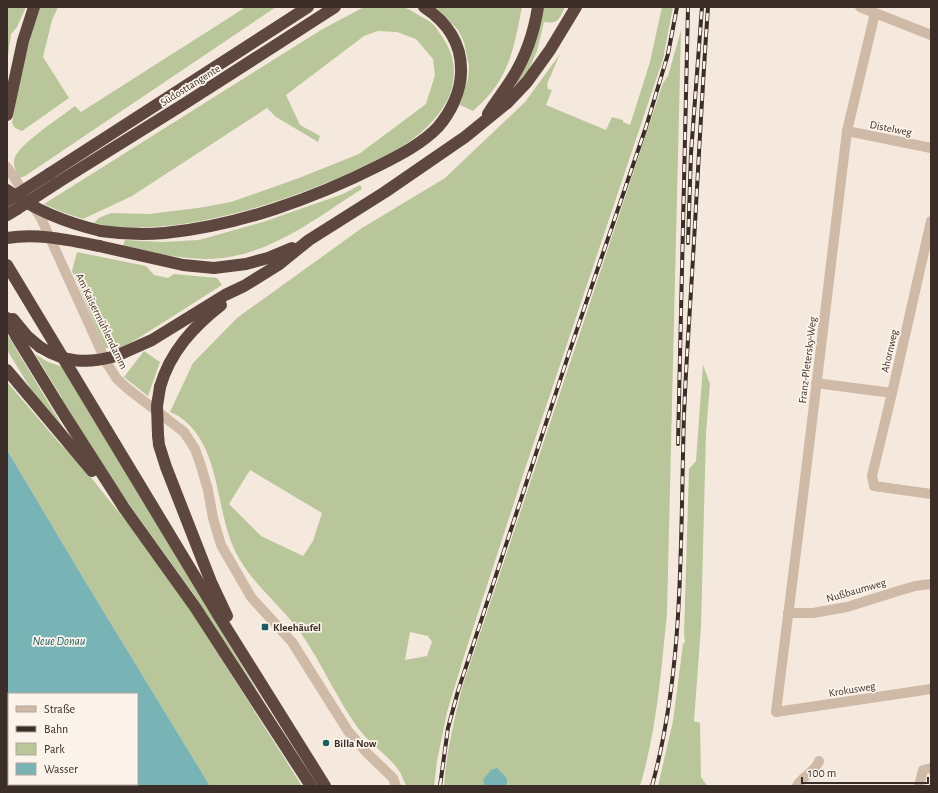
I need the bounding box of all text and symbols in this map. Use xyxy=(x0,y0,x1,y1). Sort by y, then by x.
street label: Südosttangente xyxy=(158,63,222,108)
street label: Distelweg xyxy=(869,119,913,138)
street label: Am Kaisermühlendamm xyxy=(74,272,130,371)
street label: Franz-Pletersky-Weg xyxy=(797,316,818,404)
street label: Ahornweg xyxy=(879,328,900,374)
street label: Nußbaumweg xyxy=(825,577,888,604)
marker: Kleehäufel xyxy=(260,622,270,632)
place label: Kleehäufel xyxy=(273,622,321,633)
water label: Neue Donau xyxy=(32,635,86,647)
street label: Krokusweg xyxy=(828,680,877,699)
legend xyxy=(8,693,138,785)
text: Straße xyxy=(44,703,75,715)
text: Bahn xyxy=(44,723,68,735)
marker: Billa Now xyxy=(321,738,331,748)
place label: Billa Now xyxy=(334,738,377,749)
text: Park xyxy=(44,743,65,755)
scale bar xyxy=(802,759,928,785)
text: Wasser xyxy=(44,763,78,775)
text: 100 m xyxy=(808,767,836,779)

